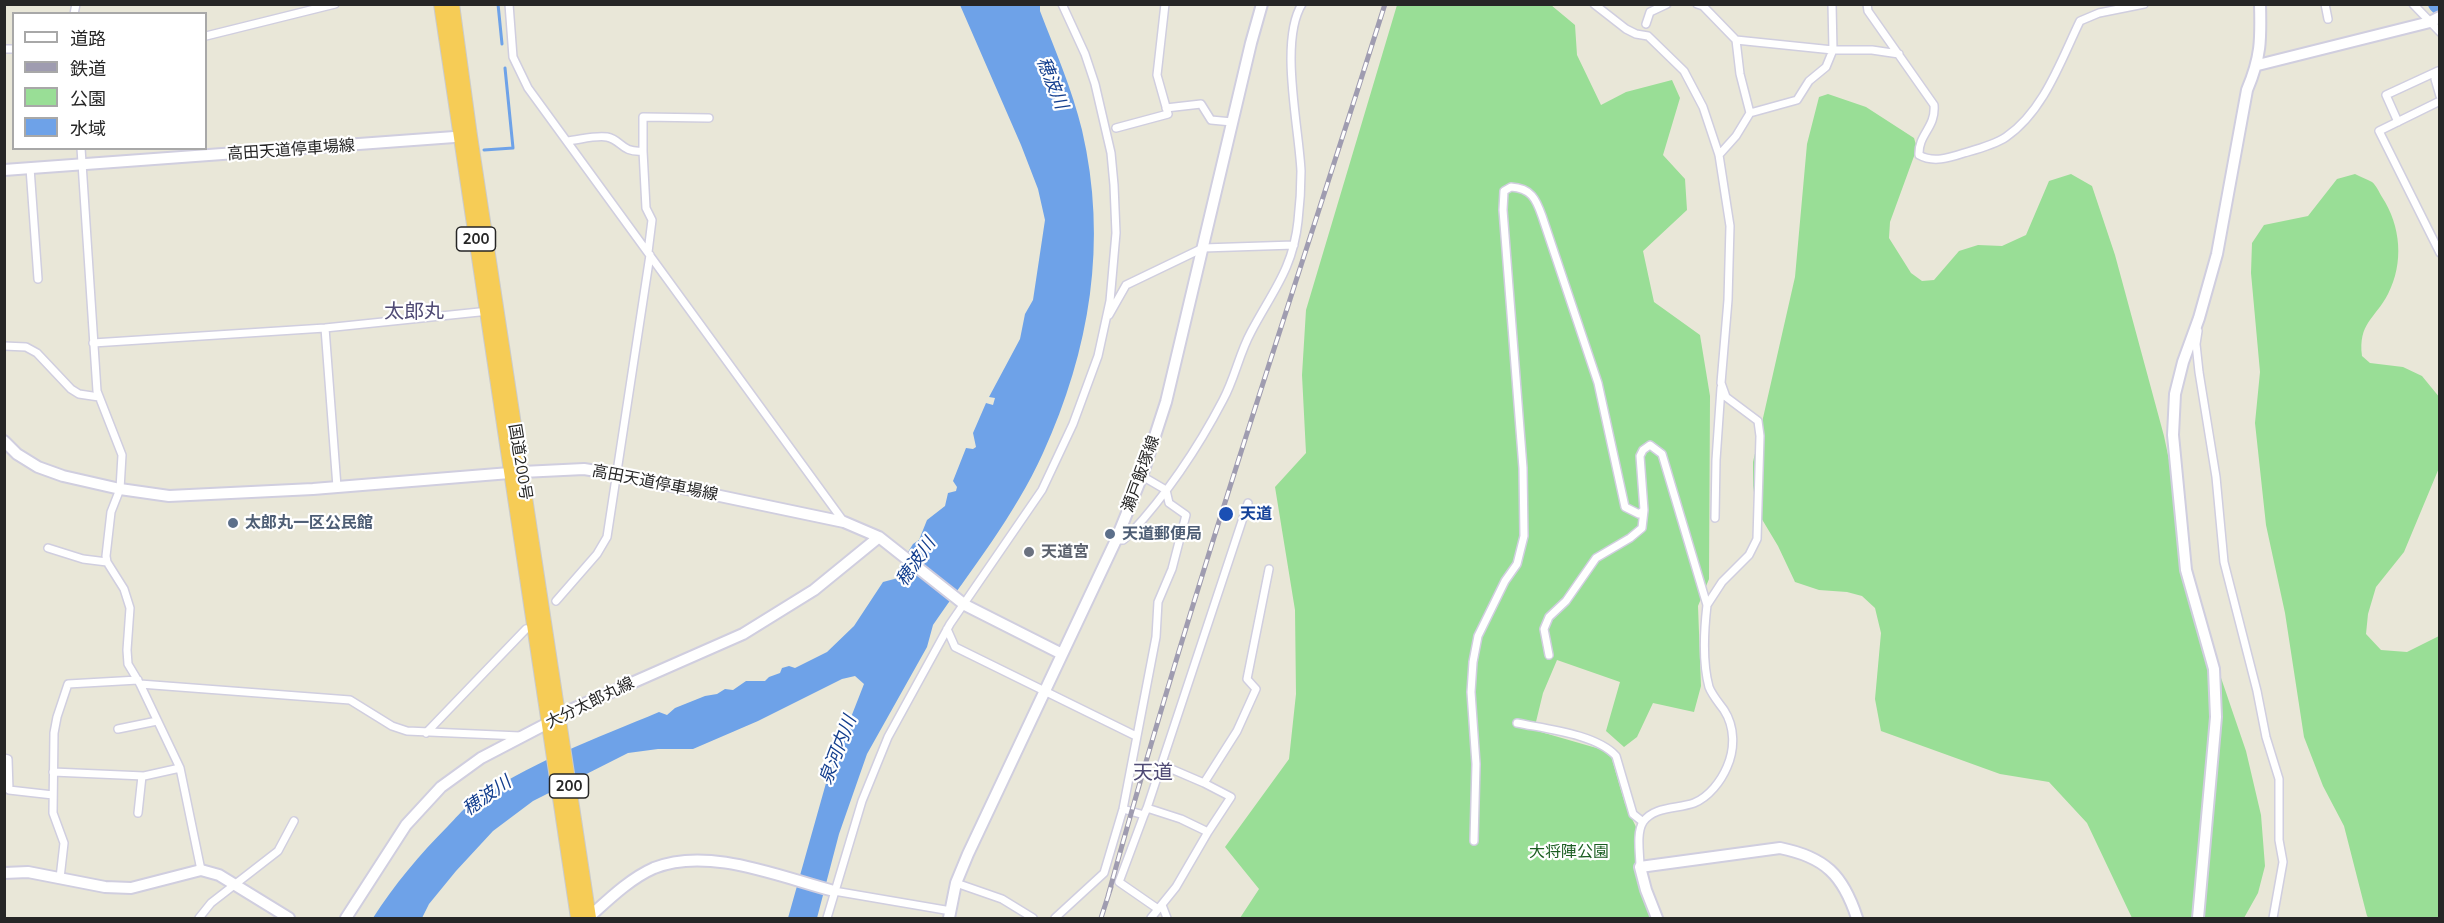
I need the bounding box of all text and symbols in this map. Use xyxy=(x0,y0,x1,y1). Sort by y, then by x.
legend xyxy=(12,12,207,150)
text: 道路 xyxy=(70,27,106,50)
water label: 穂波川 xyxy=(1032,54,1072,112)
text: 鉄道 xyxy=(70,57,106,80)
text: 公園 xyxy=(70,87,106,110)
text: 水域 xyxy=(70,117,106,140)
street label: 高田天道停車場線 xyxy=(226,136,356,164)
road number: 200 xyxy=(456,227,496,251)
district label: 太郎丸 xyxy=(384,300,444,324)
street label: 国道200号 xyxy=(505,423,535,501)
street label: 瀬戸飯塚線 xyxy=(1118,433,1164,515)
street label: 高田天道停車場線 xyxy=(590,461,720,505)
place label: 天道 xyxy=(1240,504,1272,524)
marker: 天道 xyxy=(1217,505,1235,523)
place label: 太郎丸一区公民館 xyxy=(245,513,373,533)
marker: 太郎丸一区公民館 xyxy=(226,516,240,530)
place label: 天道郵便局 xyxy=(1122,524,1202,544)
marker: 天道郵便局 xyxy=(1103,527,1117,541)
water label: 穂波川 xyxy=(892,534,940,590)
place label: 天道宮 xyxy=(1041,542,1089,562)
marker: 天道宮 xyxy=(1022,545,1036,559)
street label: 大分太郎丸線 xyxy=(543,673,637,733)
water label: 泉河内川 xyxy=(815,713,861,787)
district label: 天道 xyxy=(1133,761,1173,785)
water label: 穂波川 xyxy=(459,772,515,820)
road number: 200 xyxy=(550,774,588,798)
park label: 大将陣公園 xyxy=(1529,842,1609,862)

